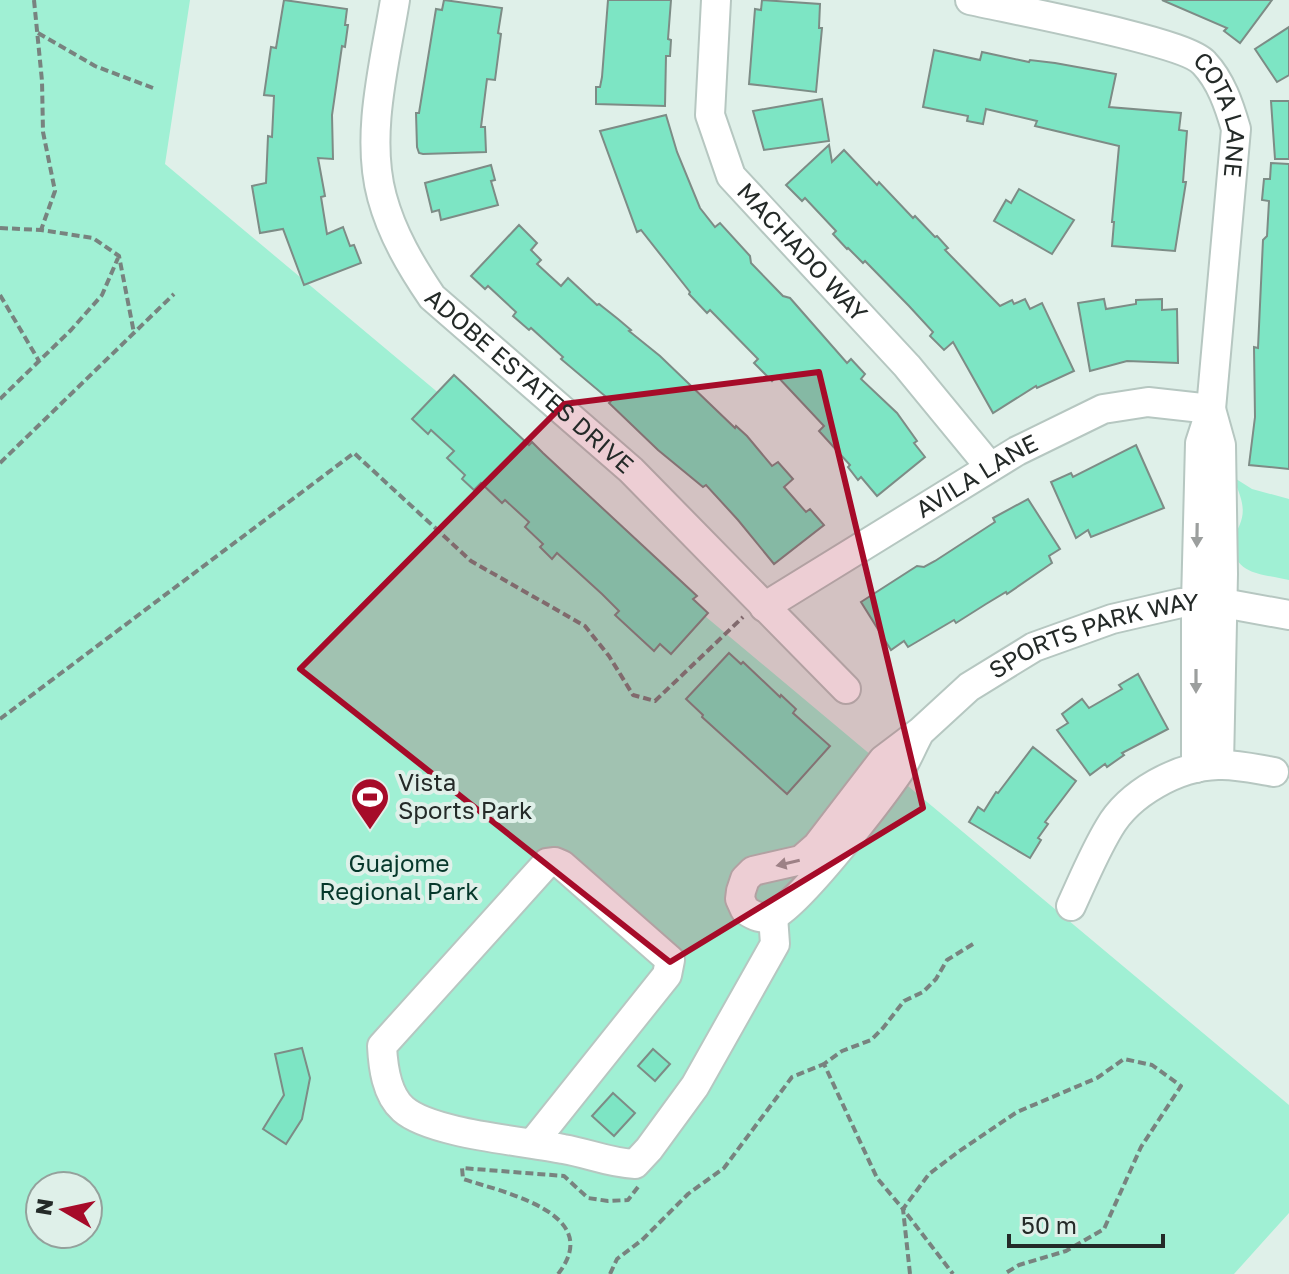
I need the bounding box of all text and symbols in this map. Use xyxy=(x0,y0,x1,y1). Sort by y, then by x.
street label: COTA LANE xyxy=(1188,45,1252,179)
street label: MACHADO WAY xyxy=(732,176,875,327)
street label: ADOBE ESTATES DRIVE xyxy=(420,282,640,479)
street label: AVILA LANE xyxy=(910,427,1042,523)
one-way arrow xyxy=(1191,523,1204,548)
street label: SPORTS PARK WAY xyxy=(983,587,1199,684)
one-way arrow xyxy=(1190,669,1202,694)
place label: Vista Sports Park xyxy=(398,767,533,824)
sports icon: Vista Sports Park xyxy=(349,776,391,831)
park label: Guajome Regional Park xyxy=(319,848,479,905)
one-way arrow xyxy=(775,857,800,870)
north arrow xyxy=(24,1170,104,1250)
text: N xyxy=(29,1196,58,1217)
scale bar xyxy=(1009,1198,1163,1248)
text: 50 m xyxy=(1021,1210,1077,1239)

